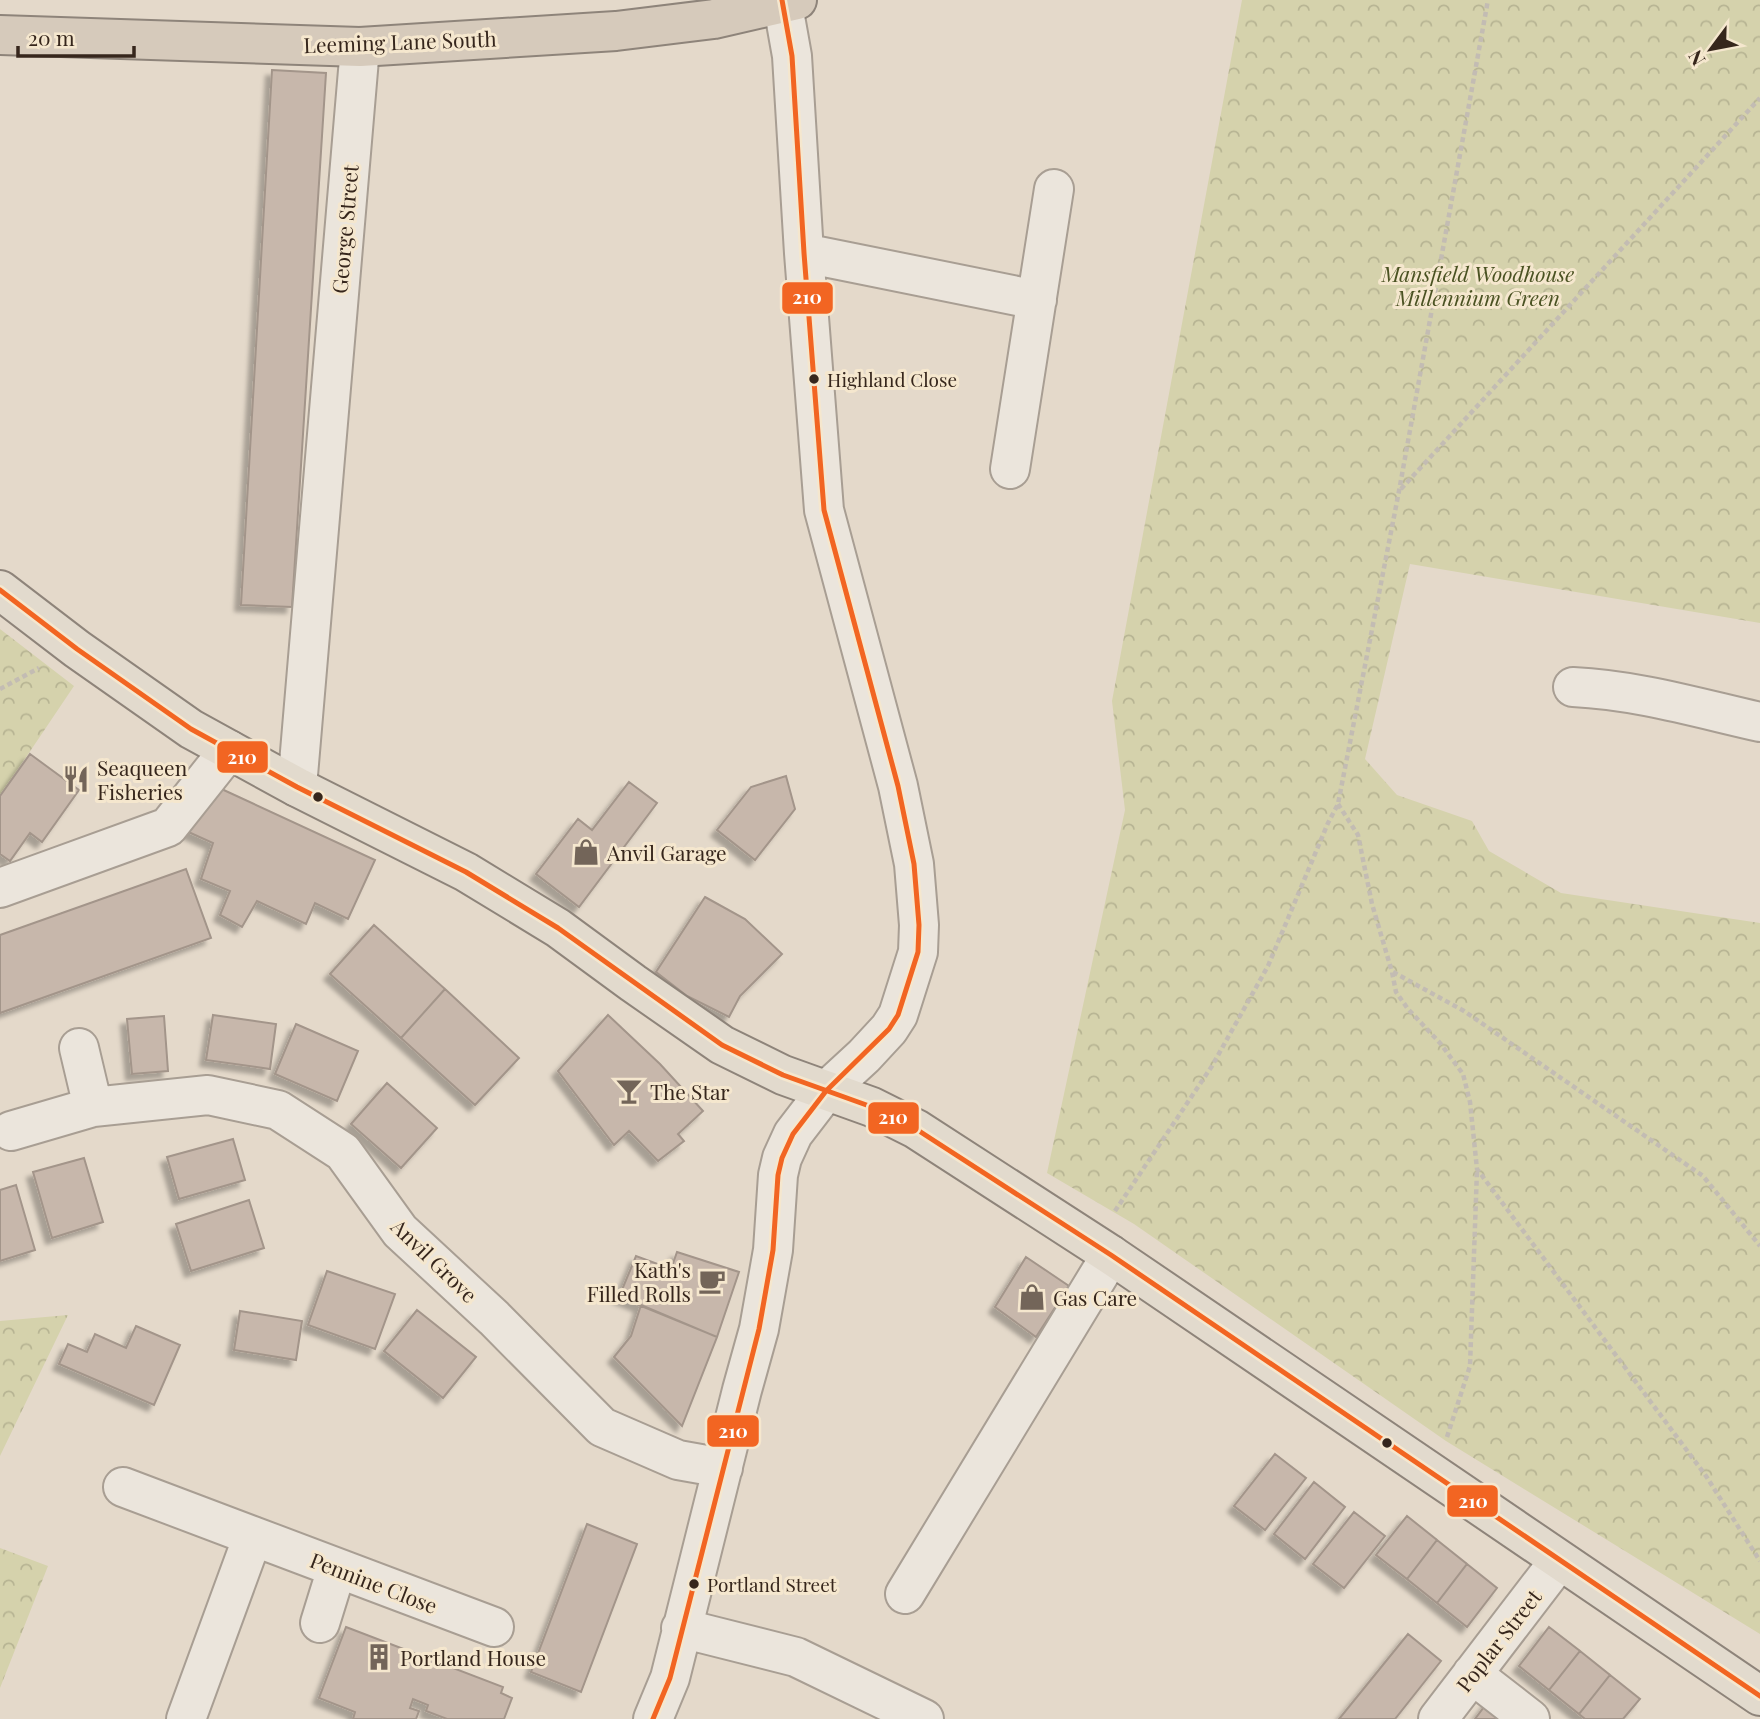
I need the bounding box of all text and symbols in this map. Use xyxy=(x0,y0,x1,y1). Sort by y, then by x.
scale bar xyxy=(18,14,133,58)
north arrow xyxy=(1676,14,1746,84)
text: 20 m xyxy=(28,23,75,51)
street label: Leeming Lane South xyxy=(303,24,498,58)
text: N xyxy=(1681,46,1710,71)
street label: George Street xyxy=(324,163,364,295)
park label: Mansfield Woodhouse Millennium Green xyxy=(1381,259,1574,311)
line badge: 210 xyxy=(781,281,834,315)
text: 210 xyxy=(792,283,822,309)
place label: Highland Close xyxy=(827,366,957,392)
marker: Highland Close xyxy=(807,372,821,386)
line badge: 210 xyxy=(216,740,269,774)
text: 210 xyxy=(227,743,257,769)
place label: Seaqueen Fisheries xyxy=(97,753,188,805)
restaurant icon: Seaqueen Fisheries xyxy=(61,764,91,794)
unlabelled marker xyxy=(311,790,325,804)
shop icon: Anvil Garage xyxy=(571,837,601,867)
place label: Anvil Garage xyxy=(606,838,727,866)
bar icon: The Star xyxy=(614,1076,644,1106)
place label: The Star xyxy=(650,1077,730,1105)
line badge: 210 xyxy=(867,1101,920,1135)
text: 210 xyxy=(878,1103,908,1129)
street label: Anvil Grove xyxy=(385,1211,484,1308)
place label: Kath's Filled Rolls xyxy=(587,1255,691,1307)
cafe icon: Kath's Filled Rolls xyxy=(697,1266,727,1296)
shop icon: Gas Care xyxy=(1017,1282,1047,1312)
place label: Gas Care xyxy=(1053,1283,1137,1311)
line badge: 210 xyxy=(706,1414,760,1448)
text: 210 xyxy=(718,1417,748,1443)
unlabelled marker xyxy=(1380,1436,1394,1450)
line badge: 210 xyxy=(1446,1484,1499,1518)
text: 210 xyxy=(1458,1487,1488,1513)
street label: Pennine Close xyxy=(306,1545,442,1619)
place label: Portland Street xyxy=(707,1571,837,1597)
marker: Portland Street xyxy=(687,1577,701,1591)
street label: Poplar Street xyxy=(1449,1583,1547,1697)
building icon: Portland House xyxy=(364,1642,394,1672)
place label: Portland House xyxy=(400,1643,546,1671)

